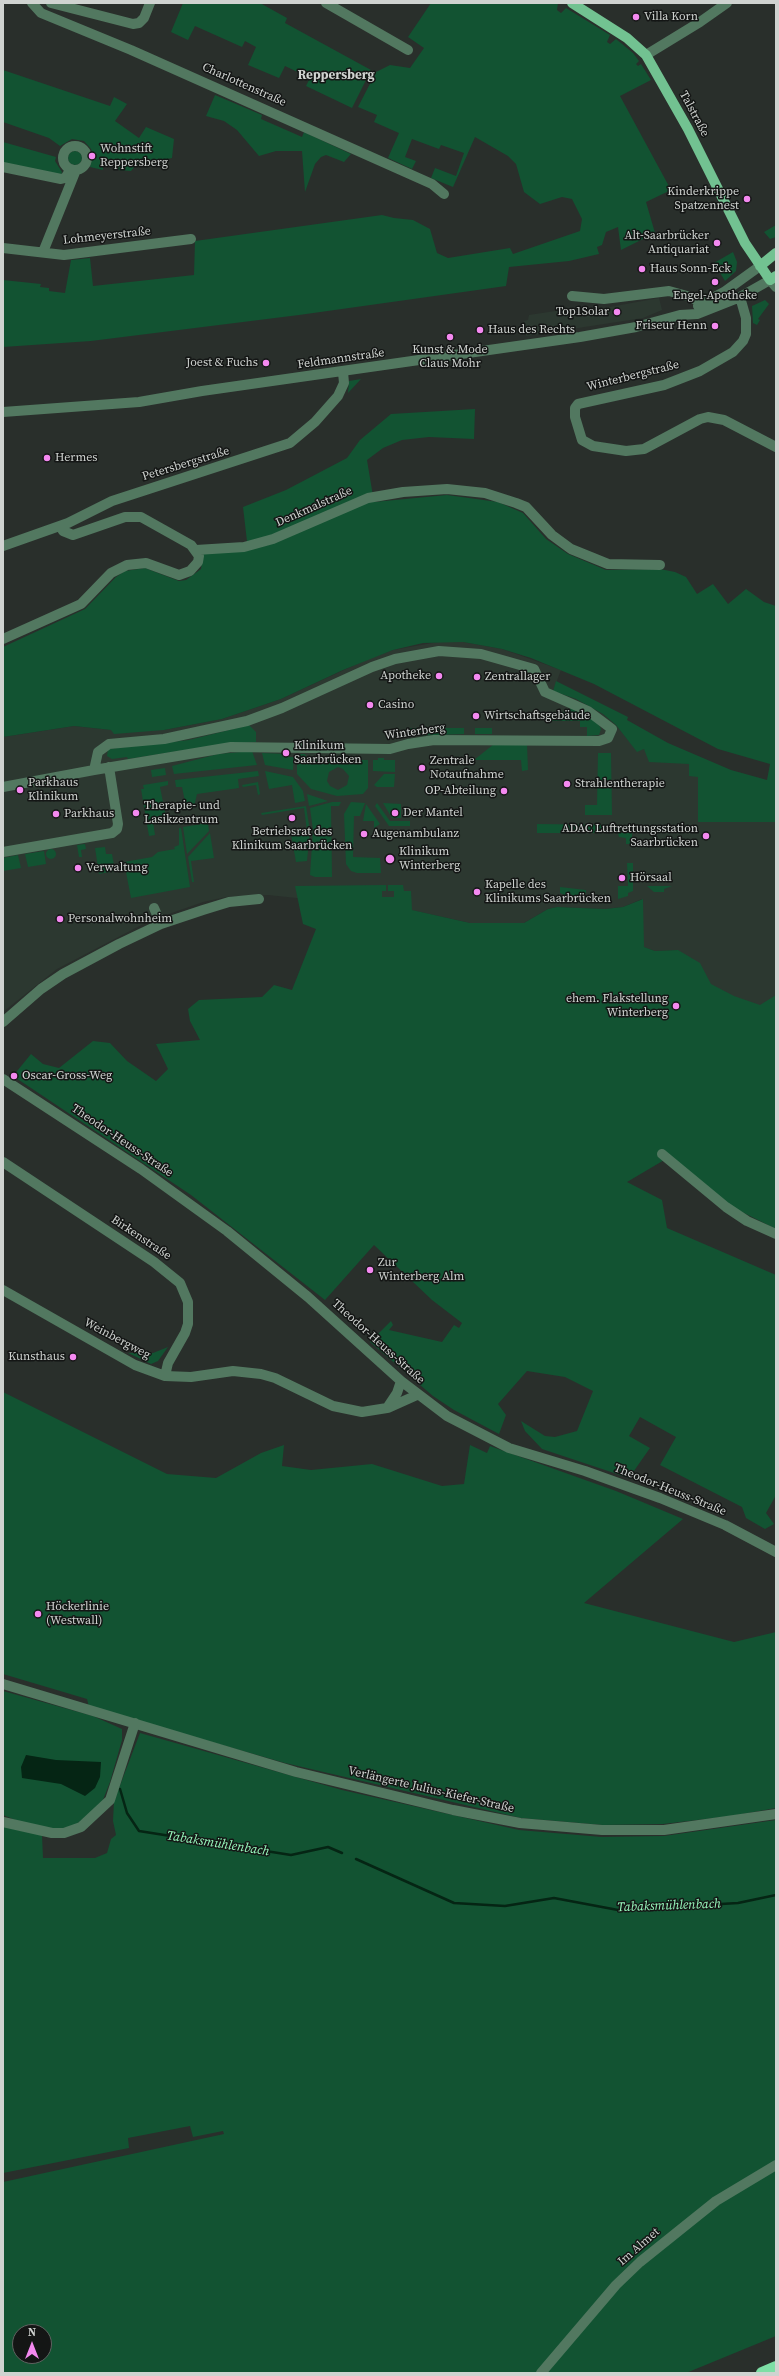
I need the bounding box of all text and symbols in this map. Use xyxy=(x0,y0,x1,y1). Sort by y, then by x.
place label: Villa Korn xyxy=(644,10,698,24)
marker: Villa Korn xyxy=(631,12,641,22)
street label: Charlottenstraße xyxy=(200,60,288,110)
district label: Reppersberg xyxy=(297,68,375,84)
street label: Talstraße xyxy=(676,89,712,139)
place label: Wohnstift Reppersberg xyxy=(100,142,168,170)
marker: Wohnstift Reppersberg xyxy=(87,151,97,161)
place label: Kinderkrippe Spatzennest xyxy=(667,185,739,213)
marker: Kinderkrippe Spatzennest xyxy=(742,194,752,204)
street label: Lohmeyerstraße xyxy=(62,224,152,248)
place label: Alt-Saarbrücker Antiquariat xyxy=(624,229,709,257)
marker: Alt-Saarbrücker Antiquariat xyxy=(712,238,722,248)
place label: Haus Sonn-Eck xyxy=(650,262,731,276)
marker: Haus Sonn-Eck xyxy=(637,264,647,274)
marker: Engel-Apotheke xyxy=(710,277,720,287)
place label: Engel-Apotheke xyxy=(673,289,757,303)
place label: Top1Solar xyxy=(556,305,609,319)
marker: Top1Solar xyxy=(612,307,622,317)
place label: Friseur Henn xyxy=(636,319,707,333)
marker: Friseur Henn xyxy=(710,321,720,331)
place label: Haus des Rechts xyxy=(488,323,575,337)
marker: Haus des Rechts xyxy=(475,325,485,335)
marker: Kunst & Mode Claus Mohr xyxy=(445,332,455,342)
place label: Kunst & Mode Claus Mohr xyxy=(412,343,488,371)
street label: Feldmannstraße xyxy=(297,346,385,372)
place label: Joest & Fuchs xyxy=(186,356,258,370)
marker: Joest & Fuchs xyxy=(261,358,271,368)
street label: Winterbergstraße xyxy=(585,358,681,394)
street label: Petersbergstraße xyxy=(141,444,231,484)
place label: Hermes xyxy=(55,451,98,465)
marker: Hermes xyxy=(42,453,52,463)
street label: Denkmalstraße xyxy=(273,484,355,530)
place label: Apotheke xyxy=(380,669,431,683)
place label: Zentrallager xyxy=(485,670,550,684)
marker: Apotheke xyxy=(434,671,444,681)
marker: Zentrallager xyxy=(472,672,482,682)
place label: Casino xyxy=(378,698,414,712)
marker: Casino xyxy=(365,700,375,710)
place label: Wirtschaftsgebäude xyxy=(484,709,590,723)
marker: Wirtschaftsgebäude xyxy=(471,711,481,721)
street label: Winterberg xyxy=(384,721,446,743)
place label: Klinikum Saarbrücken xyxy=(294,739,362,767)
marker: Klinikum Saarbrücken xyxy=(281,748,291,758)
place label: Zentrale Notaufnahme xyxy=(430,754,504,782)
marker: Zentrale Notaufnahme xyxy=(417,763,427,773)
place label: Parkhaus Klinikum xyxy=(28,776,78,804)
place label: Strahlentherapie xyxy=(575,777,665,791)
marker: Strahlentherapie xyxy=(562,779,572,789)
place label: OP-Abteilung xyxy=(425,784,496,798)
marker: Parkhaus Klinikum xyxy=(15,785,25,795)
marker: OP-Abteilung xyxy=(499,786,509,796)
place label: Therapie- und Lasikzentrum xyxy=(144,799,220,827)
place label: Der Mantel xyxy=(403,806,463,820)
place label: Parkhaus xyxy=(64,807,114,821)
marker: Therapie- und Lasikzentrum xyxy=(131,808,141,818)
marker: Der Mantel xyxy=(390,808,400,818)
marker: Parkhaus xyxy=(51,809,61,819)
marker: Betriebsrat des Klinikum Saarbrücken xyxy=(287,813,297,823)
place label: ADAC Luftrettungsstation Saarbrücken xyxy=(562,822,698,850)
place label: Betriebsrat des Klinikum Saarbrücken xyxy=(232,825,352,853)
place label: Augenambulanz xyxy=(372,827,459,841)
marker: Augenambulanz xyxy=(359,829,369,839)
marker: ADAC Luftrettungsstation Saarbrücken xyxy=(701,831,711,841)
place label: Klinikum Winterberg xyxy=(399,845,460,873)
marker: Klinikum Winterberg xyxy=(384,853,396,865)
place label: Verwaltung xyxy=(86,861,148,875)
marker: Verwaltung xyxy=(73,863,83,873)
place label: Hörsaal xyxy=(630,871,672,885)
marker: Hörsaal xyxy=(617,873,627,883)
place label: Kapelle des Klinikums Saarbrücken xyxy=(485,878,611,906)
marker: Kapelle des Klinikums Saarbrücken xyxy=(472,887,482,897)
place label: Personalwohnheim xyxy=(68,912,172,926)
marker: Personalwohnheim xyxy=(55,914,65,924)
place label: ehem. Flakstellung Winterberg xyxy=(566,992,668,1020)
marker: ehem. Flakstellung Winterberg xyxy=(671,1001,681,1011)
place label: Oscar-Gross-Weg xyxy=(22,1069,112,1083)
marker: Oscar-Gross-Weg xyxy=(9,1071,19,1081)
street label: Theodor-Heuss-Straße xyxy=(68,1102,176,1180)
street label: Birkenstraße xyxy=(108,1213,174,1263)
place label: Zur Winterberg Alm xyxy=(378,1256,464,1284)
marker: Zur Winterberg Alm xyxy=(365,1265,375,1275)
street label: Theodor-Heuss-Straße xyxy=(329,1297,427,1387)
street label: Weinbergweg xyxy=(81,1315,153,1363)
place label: Kunsthaus xyxy=(8,1350,65,1364)
marker: Kunsthaus xyxy=(68,1352,78,1362)
street label: Theodor-Heuss-Straße xyxy=(612,1461,728,1519)
place label: Höckerlinie (Westwall) xyxy=(46,1600,109,1628)
marker: Höckerlinie (Westwall) xyxy=(33,1609,43,1619)
street label: Verlängerte Julius-Kiefer-Straße xyxy=(347,1764,515,1816)
water label: Tabaksmühlenbach xyxy=(166,1828,270,1860)
water label: Tabaksmühlenbach xyxy=(617,1896,721,1916)
street label: Im Almet xyxy=(615,2225,663,2269)
north arrow xyxy=(12,2324,52,2364)
text: N xyxy=(28,2325,36,2340)

